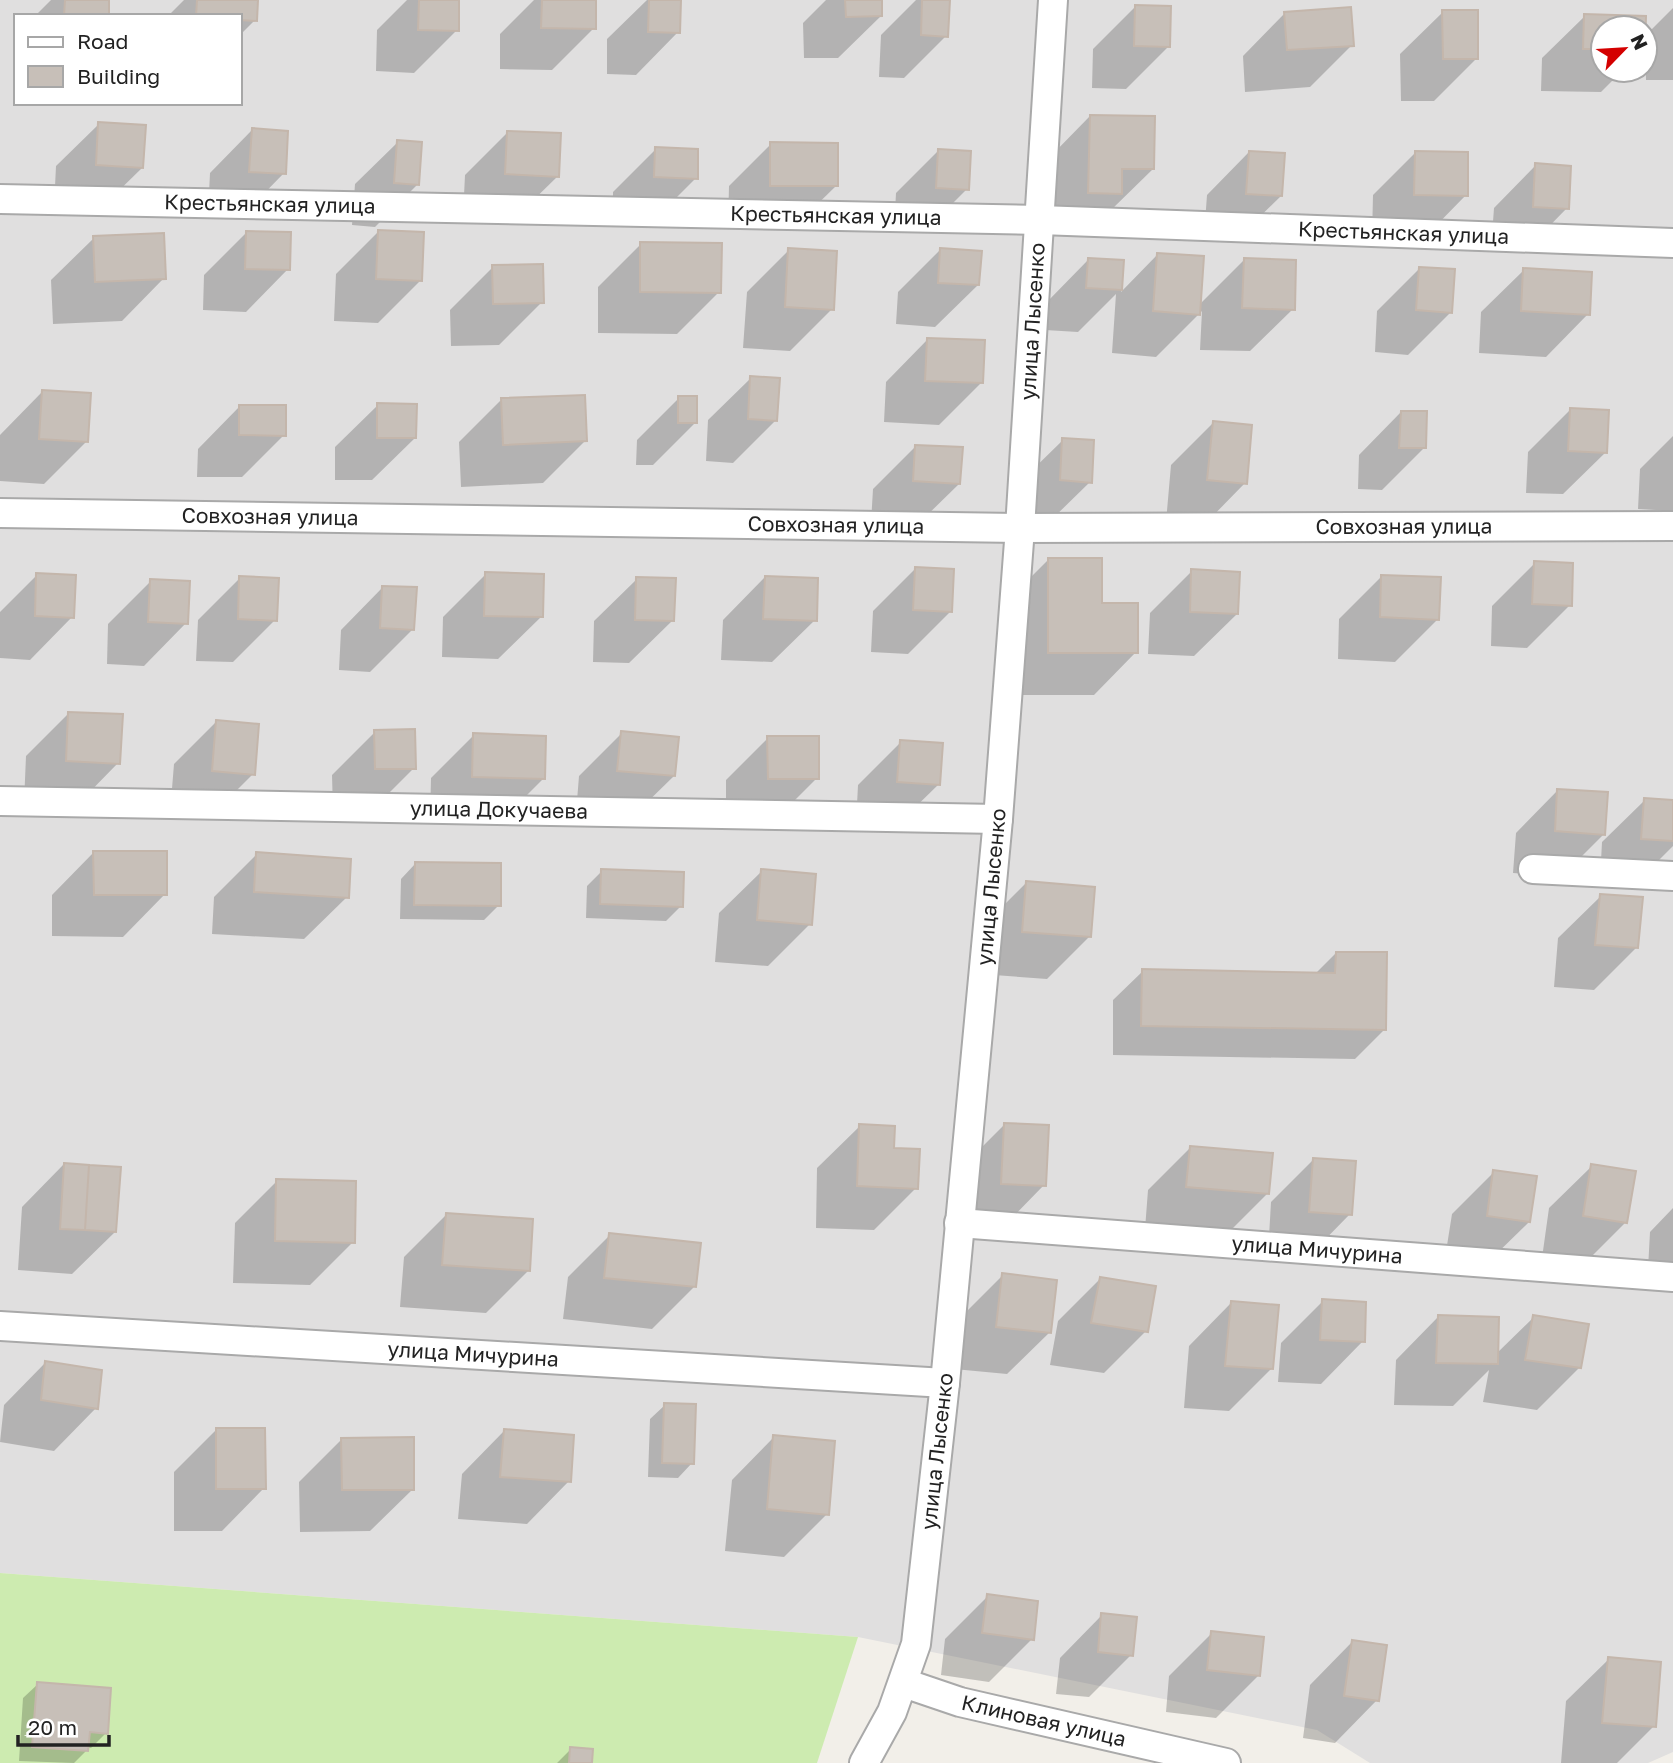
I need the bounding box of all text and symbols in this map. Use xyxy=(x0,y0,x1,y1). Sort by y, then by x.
legend xyxy=(14,14,242,105)
north arrow xyxy=(1589,14,1659,84)
text: Road xyxy=(77,28,128,54)
text: N xyxy=(1626,30,1653,53)
text: Building xyxy=(77,63,160,89)
street label: Крестьянская улица xyxy=(164,188,376,219)
street label: Крестьянская улица xyxy=(730,200,942,230)
street label: Крестьянская улица xyxy=(1297,215,1510,249)
street label: улица Лысенко xyxy=(1014,242,1050,401)
street label: Совхозная улица xyxy=(181,502,359,530)
street label: Совхозная улица xyxy=(747,510,925,539)
street label: Совхозная улица xyxy=(1315,513,1492,539)
street label: улица Докучаева xyxy=(410,794,588,824)
street label: улица Лысенко xyxy=(970,807,1011,967)
street label: улица Мичурина xyxy=(1231,1230,1404,1269)
street label: улица Мичурина xyxy=(387,1335,560,1372)
street label: улица Лысенко xyxy=(915,1372,958,1531)
street label: Клиновая улица xyxy=(959,1689,1129,1752)
scale bar xyxy=(18,1704,108,1748)
text: 20 m xyxy=(28,1714,77,1740)

